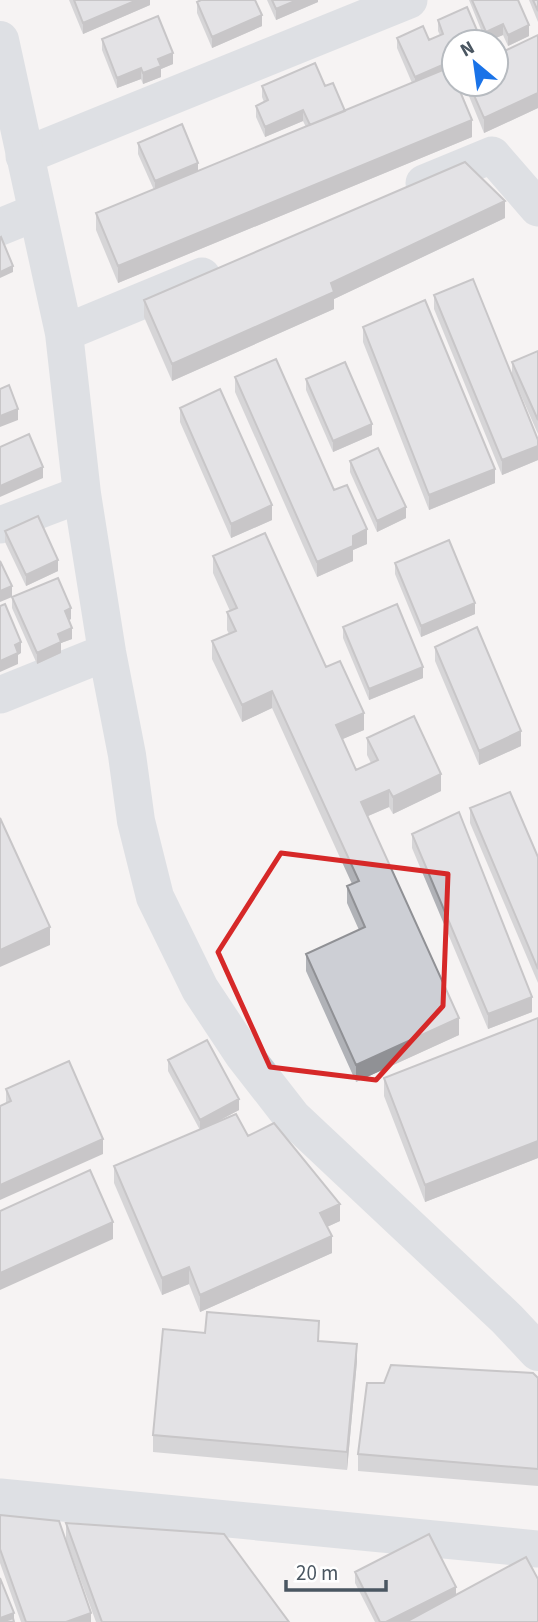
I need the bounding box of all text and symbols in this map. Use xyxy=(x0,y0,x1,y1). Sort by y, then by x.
north arrow xyxy=(440,28,510,98)
text: N xyxy=(455,35,480,64)
scale bar xyxy=(286,1548,386,1592)
text: 20 m xyxy=(296,1558,338,1588)

